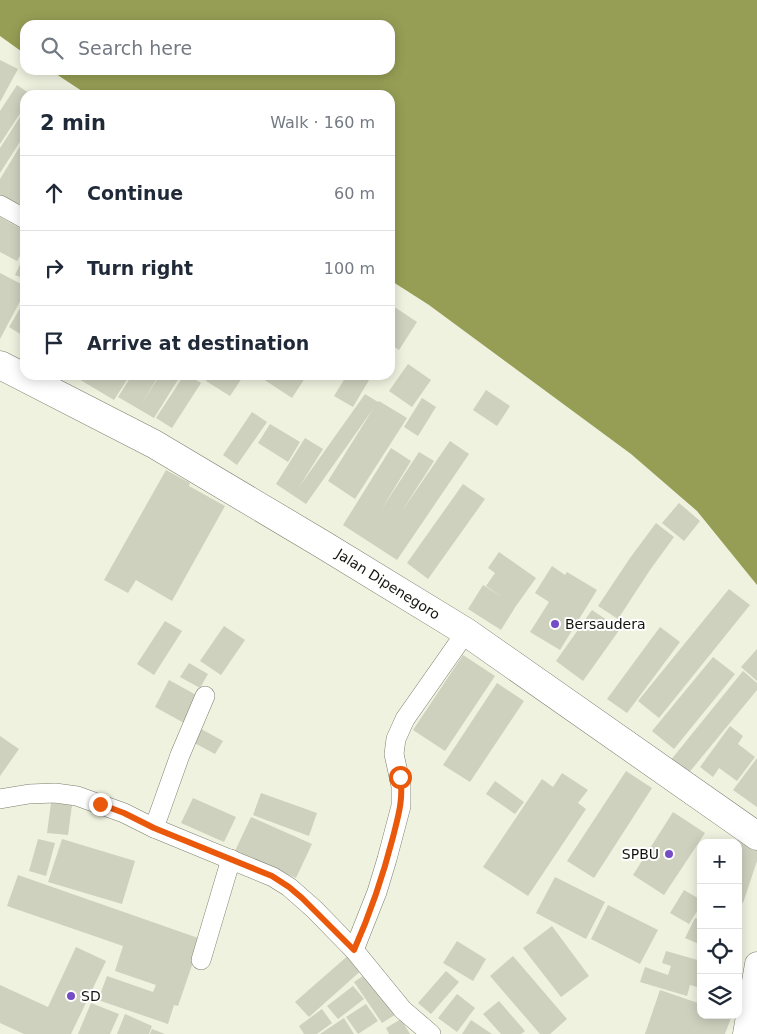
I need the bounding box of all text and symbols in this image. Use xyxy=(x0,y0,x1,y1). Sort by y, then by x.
search box xyxy=(20,20,395,75)
icon: search xyxy=(38,34,66,62)
text: Search here xyxy=(78,37,192,59)
text: 2 min xyxy=(40,111,106,135)
text: Walk · 160 m xyxy=(270,113,375,132)
icon: ahead xyxy=(40,179,68,207)
text: Continue xyxy=(87,182,183,204)
text: 60 m xyxy=(334,184,375,203)
icon: right xyxy=(40,254,68,282)
text: Turn right xyxy=(87,257,193,279)
text: 100 m xyxy=(324,259,375,278)
icon: arrive xyxy=(40,329,68,357)
text: Arrive at destination xyxy=(87,332,309,354)
street label: Jalan Dipenegoro xyxy=(332,545,443,622)
place label: Bersaudera xyxy=(565,616,646,632)
marker: Bersaudera xyxy=(549,618,561,630)
route start xyxy=(389,766,412,789)
route end xyxy=(89,793,112,816)
map controls xyxy=(697,839,742,1019)
button: + xyxy=(697,839,742,884)
place label: SPBU xyxy=(622,846,659,862)
marker: SPBU xyxy=(663,848,675,860)
button: − xyxy=(697,884,742,929)
button: locate xyxy=(697,929,742,974)
button: layers xyxy=(697,974,742,1019)
place label: SD xyxy=(81,988,101,1004)
marker: SD xyxy=(65,990,77,1002)

